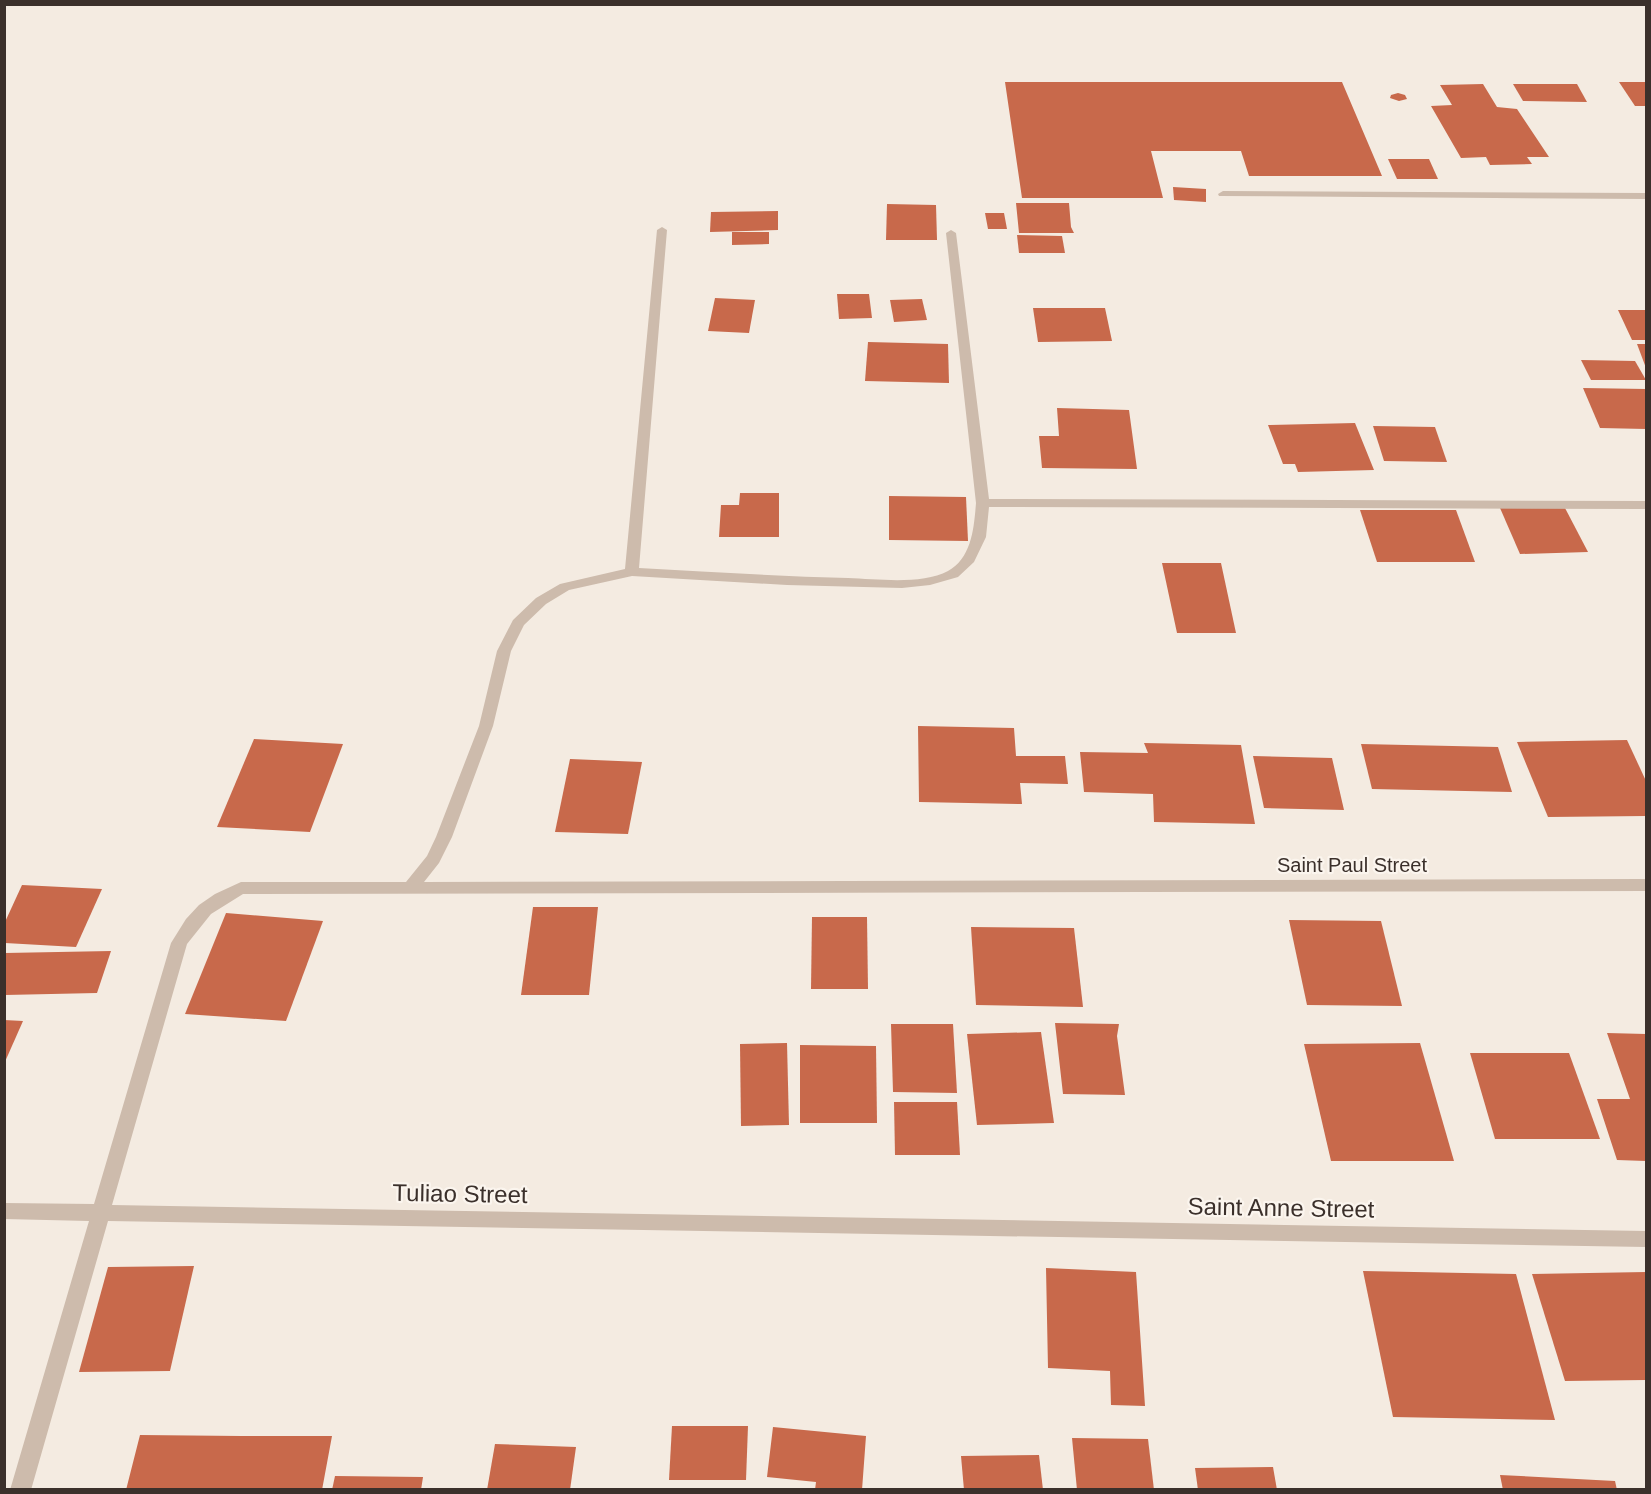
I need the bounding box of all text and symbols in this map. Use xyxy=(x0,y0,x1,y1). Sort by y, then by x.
street label: Saint Paul Street xyxy=(1277,854,1427,876)
street label: Tuliao Street xyxy=(392,1179,528,1208)
street label: Saint Anne Street xyxy=(1187,1192,1375,1223)

